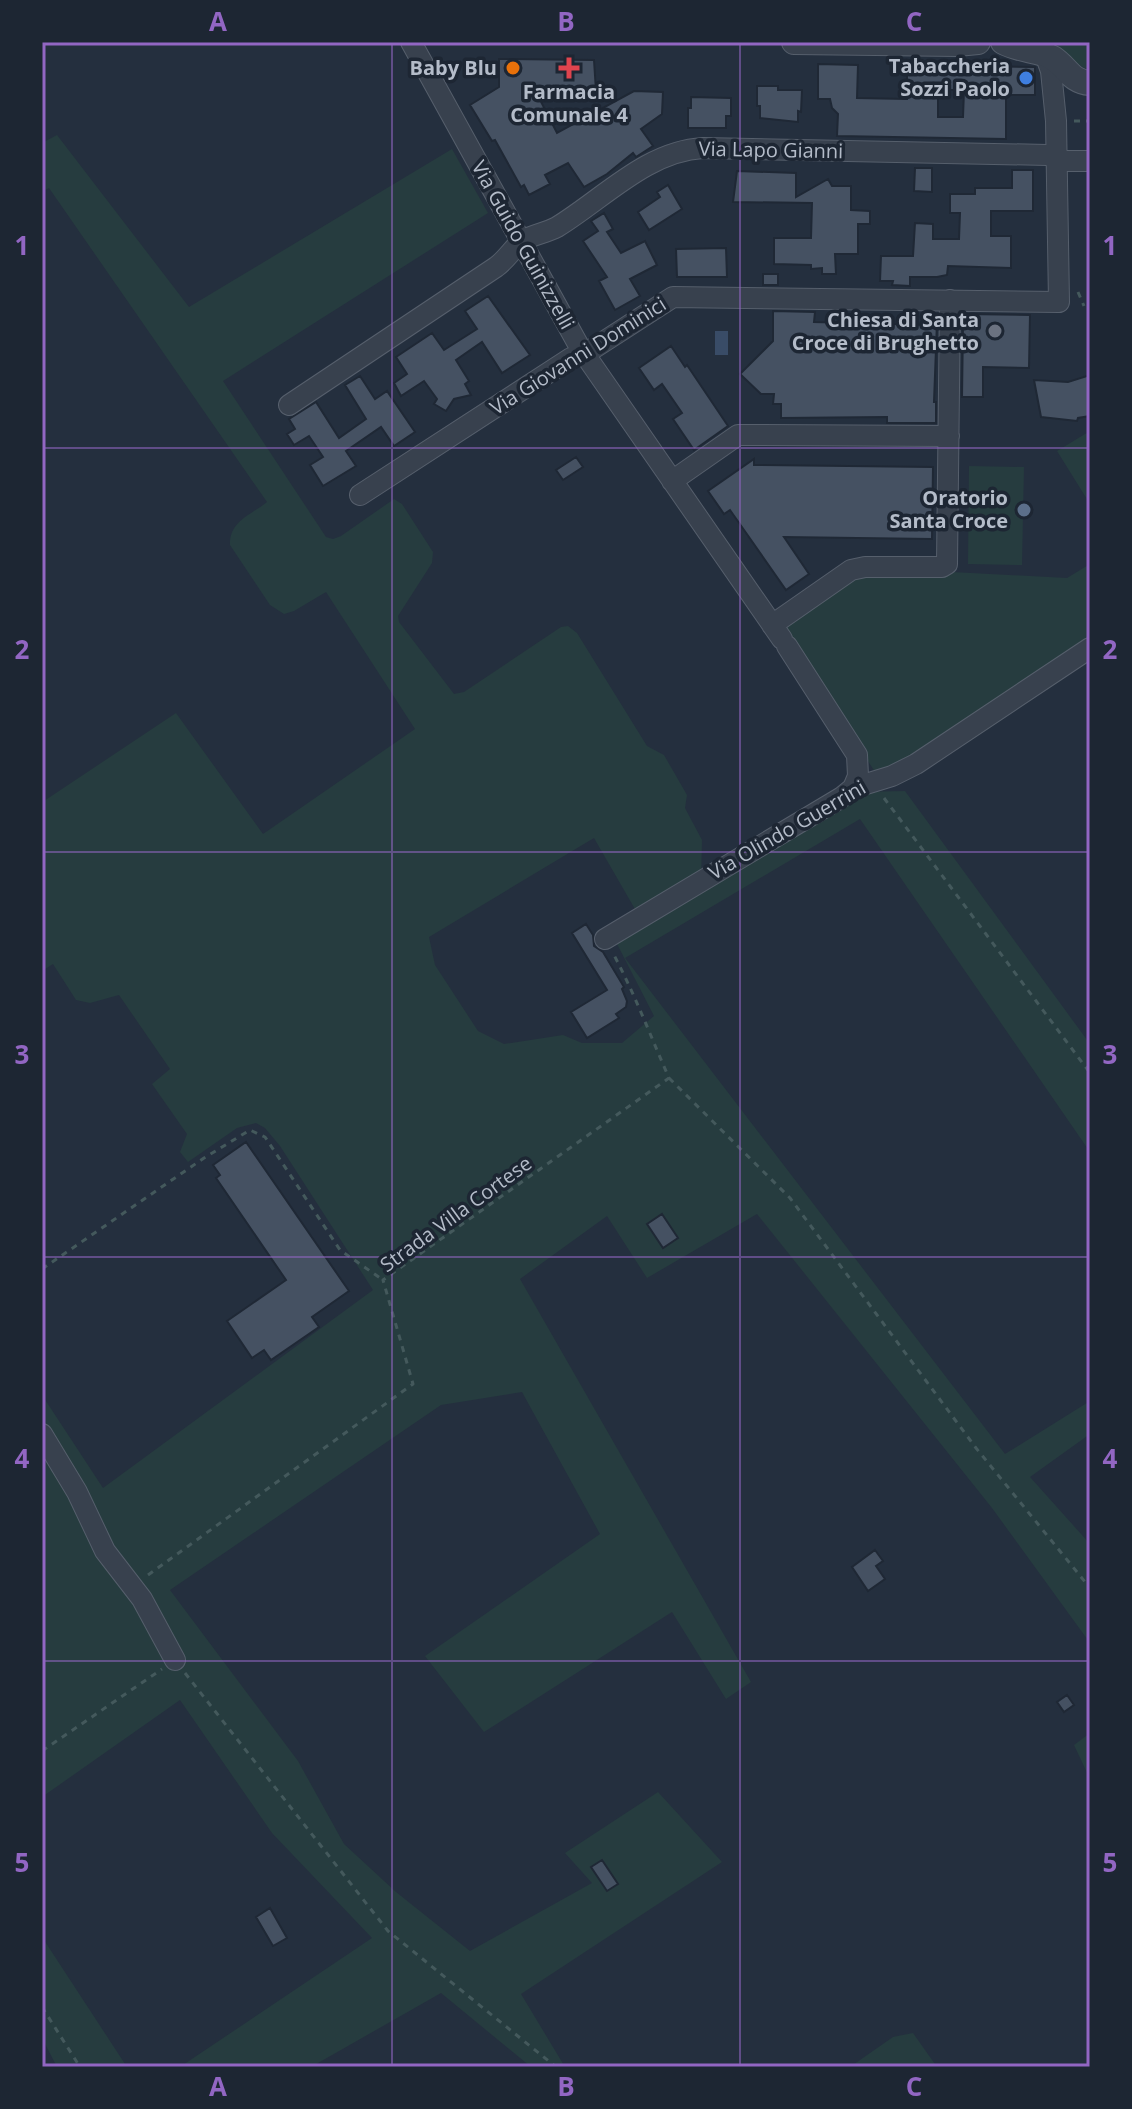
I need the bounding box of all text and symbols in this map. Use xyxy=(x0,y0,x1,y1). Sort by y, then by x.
text: A xyxy=(209,3,227,39)
text: B xyxy=(557,3,575,39)
text: C xyxy=(906,3,922,39)
place label: Tabaccheria Sozzi Paolo xyxy=(889,52,1010,102)
place label: Baby Blu xyxy=(410,54,497,81)
marker: Baby Blu xyxy=(504,59,522,77)
marker: Farmacia Comunale 4 xyxy=(560,59,578,77)
marker: Tabaccheria Sozzi Paolo xyxy=(1017,69,1035,87)
place label: Farmacia Comunale 4 xyxy=(510,78,628,128)
street label: Via Lapo Gianni xyxy=(698,135,844,164)
street label: Via Guido Guinizzelli xyxy=(466,156,581,334)
text: 1 xyxy=(15,227,29,263)
text: 1 xyxy=(1103,227,1117,263)
street label: Via Giovanni Dominici xyxy=(485,290,671,421)
place label: Chiesa di Santa Croce di Brughetto xyxy=(792,306,979,356)
marker: Chiesa di Santa Croce di Brughetto xyxy=(986,322,1004,340)
place label: Oratorio Santa Croce xyxy=(889,484,1008,534)
marker: Oratorio Santa Croce xyxy=(1015,501,1033,519)
text: 2 xyxy=(15,631,30,667)
text: 2 xyxy=(1103,631,1118,667)
street label: Via Olindo Guerrini xyxy=(703,774,870,886)
text: 3 xyxy=(15,1036,29,1072)
text: 3 xyxy=(1103,1036,1117,1072)
street label: Strada Villa Cortese xyxy=(374,1149,537,1278)
text: 4 xyxy=(15,1440,30,1476)
text: 4 xyxy=(1103,1440,1118,1476)
text: 5 xyxy=(15,1844,29,1880)
text: 5 xyxy=(1103,1844,1117,1880)
text: A xyxy=(209,2068,227,2104)
text: B xyxy=(557,2068,575,2104)
text: C xyxy=(906,2068,922,2104)

